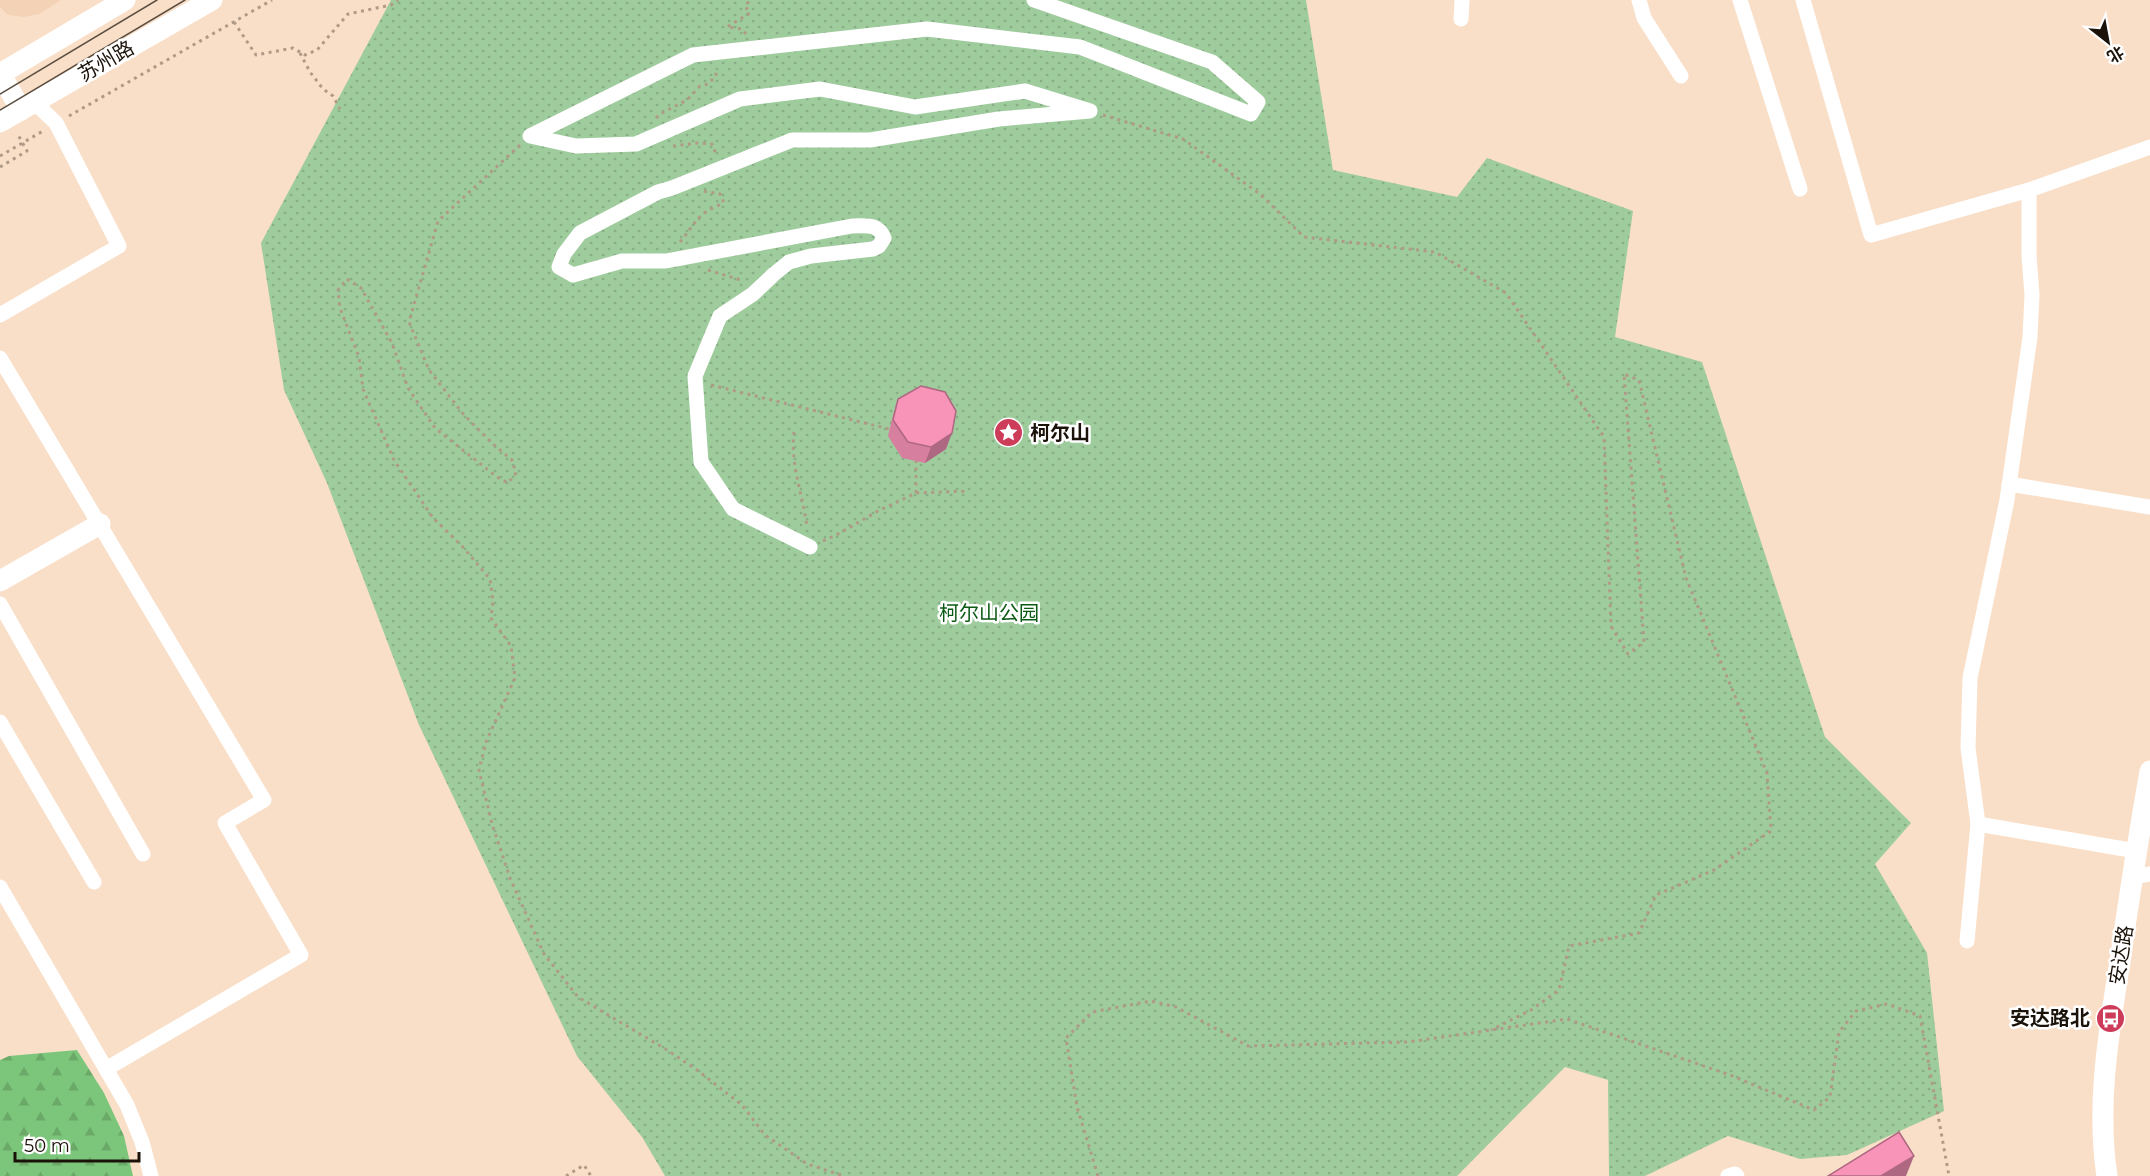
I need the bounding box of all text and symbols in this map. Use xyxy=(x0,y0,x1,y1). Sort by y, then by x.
north arrow xyxy=(2078,12,2138,72)
street label: 苏州路 xyxy=(74,36,138,86)
text: 北 xyxy=(2104,42,2127,67)
place icon: 柯尔山 xyxy=(993,417,1025,449)
place label: 柯尔山 xyxy=(1030,421,1090,445)
park label: 柯尔山公园 xyxy=(939,601,1039,625)
street label: 安达路 xyxy=(2104,923,2138,987)
bus stop icon: 安达路北 xyxy=(2095,1002,2127,1034)
place label: 安达路北 xyxy=(2010,1006,2090,1030)
scale bar xyxy=(15,1125,140,1163)
text: 50 m xyxy=(24,1135,70,1157)

